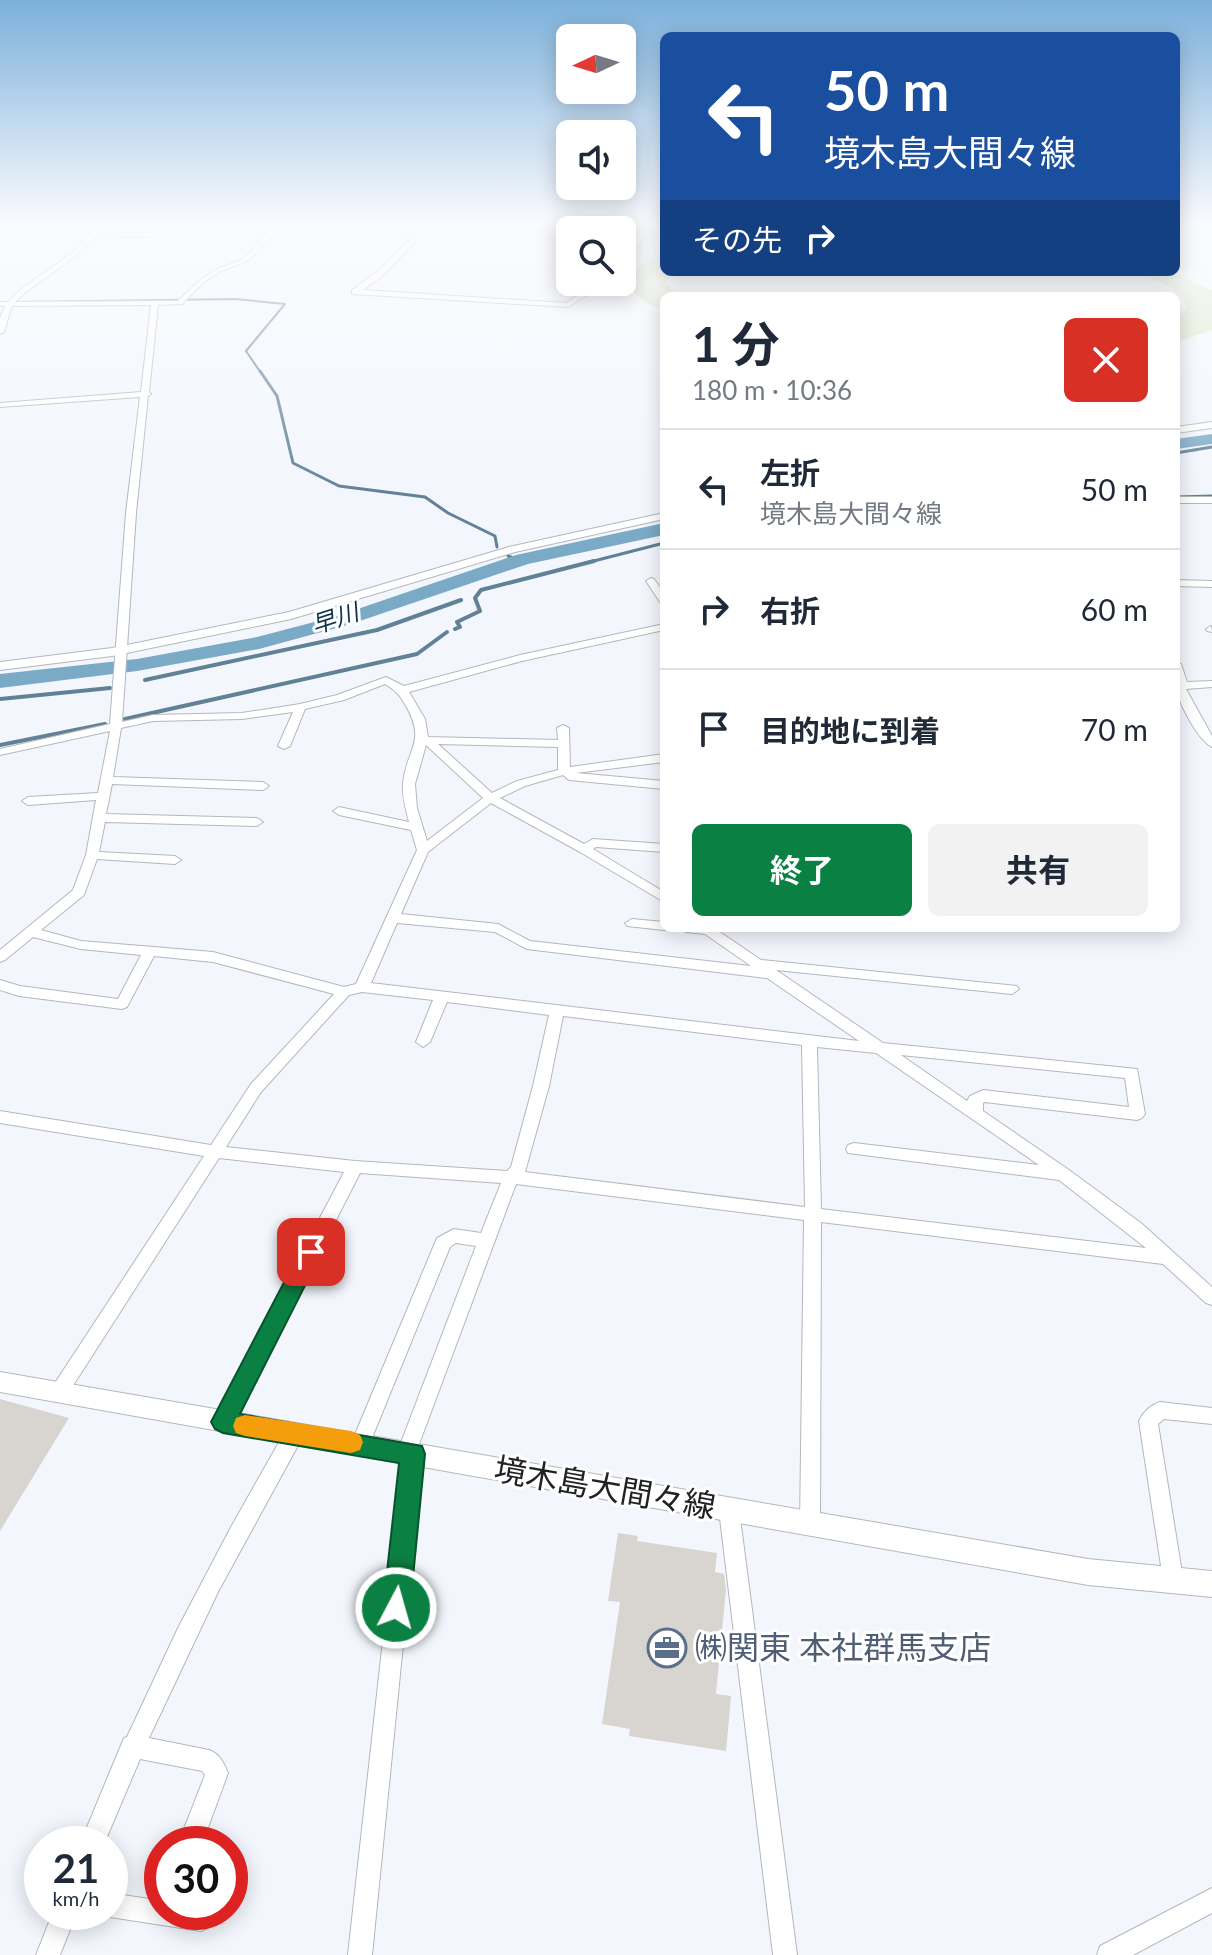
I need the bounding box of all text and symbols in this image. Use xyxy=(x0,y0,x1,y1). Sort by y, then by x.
north arrow xyxy=(556,24,636,104)
map controls xyxy=(556,24,636,296)
text: 50 m xyxy=(824,56,949,123)
icon: left xyxy=(692,64,796,168)
button: sound xyxy=(556,120,636,200)
text: 境木島大間々線 xyxy=(824,130,1076,174)
button: search xyxy=(556,216,636,296)
icon: right xyxy=(798,216,842,260)
text: その先 xyxy=(692,221,782,257)
text: 1 分 xyxy=(692,315,780,372)
button: close xyxy=(1064,318,1148,402)
text: 180 m · 10:36 xyxy=(692,374,852,406)
text: 左折 xyxy=(760,454,820,490)
icon: left xyxy=(692,467,736,511)
text: 50 m xyxy=(1081,471,1148,507)
text: 境木島大間々線 xyxy=(760,497,942,529)
icon: right xyxy=(692,587,736,631)
text: 60 m xyxy=(1081,591,1148,627)
text: 右折 xyxy=(760,592,820,628)
water label: 早川 xyxy=(307,595,365,639)
icon: arrive xyxy=(692,707,736,751)
text: 70 m xyxy=(1081,711,1148,747)
text: 目的地に到着 xyxy=(760,712,940,748)
button: 終了 xyxy=(692,824,912,916)
button: 共有 xyxy=(928,824,1148,916)
pin xyxy=(277,1218,345,1286)
icon: arrive xyxy=(289,1230,333,1274)
street label: 境木島大間々線 xyxy=(492,1448,719,1525)
position arrow xyxy=(354,1566,438,1650)
office icon: ㈱関東 本社群馬支店 xyxy=(646,1627,688,1669)
place label: ㈱関東 本社群馬支店 xyxy=(695,1627,991,1666)
speed limit sign: 30 xyxy=(144,1826,248,1930)
text: 21 xyxy=(53,1844,99,1892)
text: km/h xyxy=(53,1886,99,1910)

